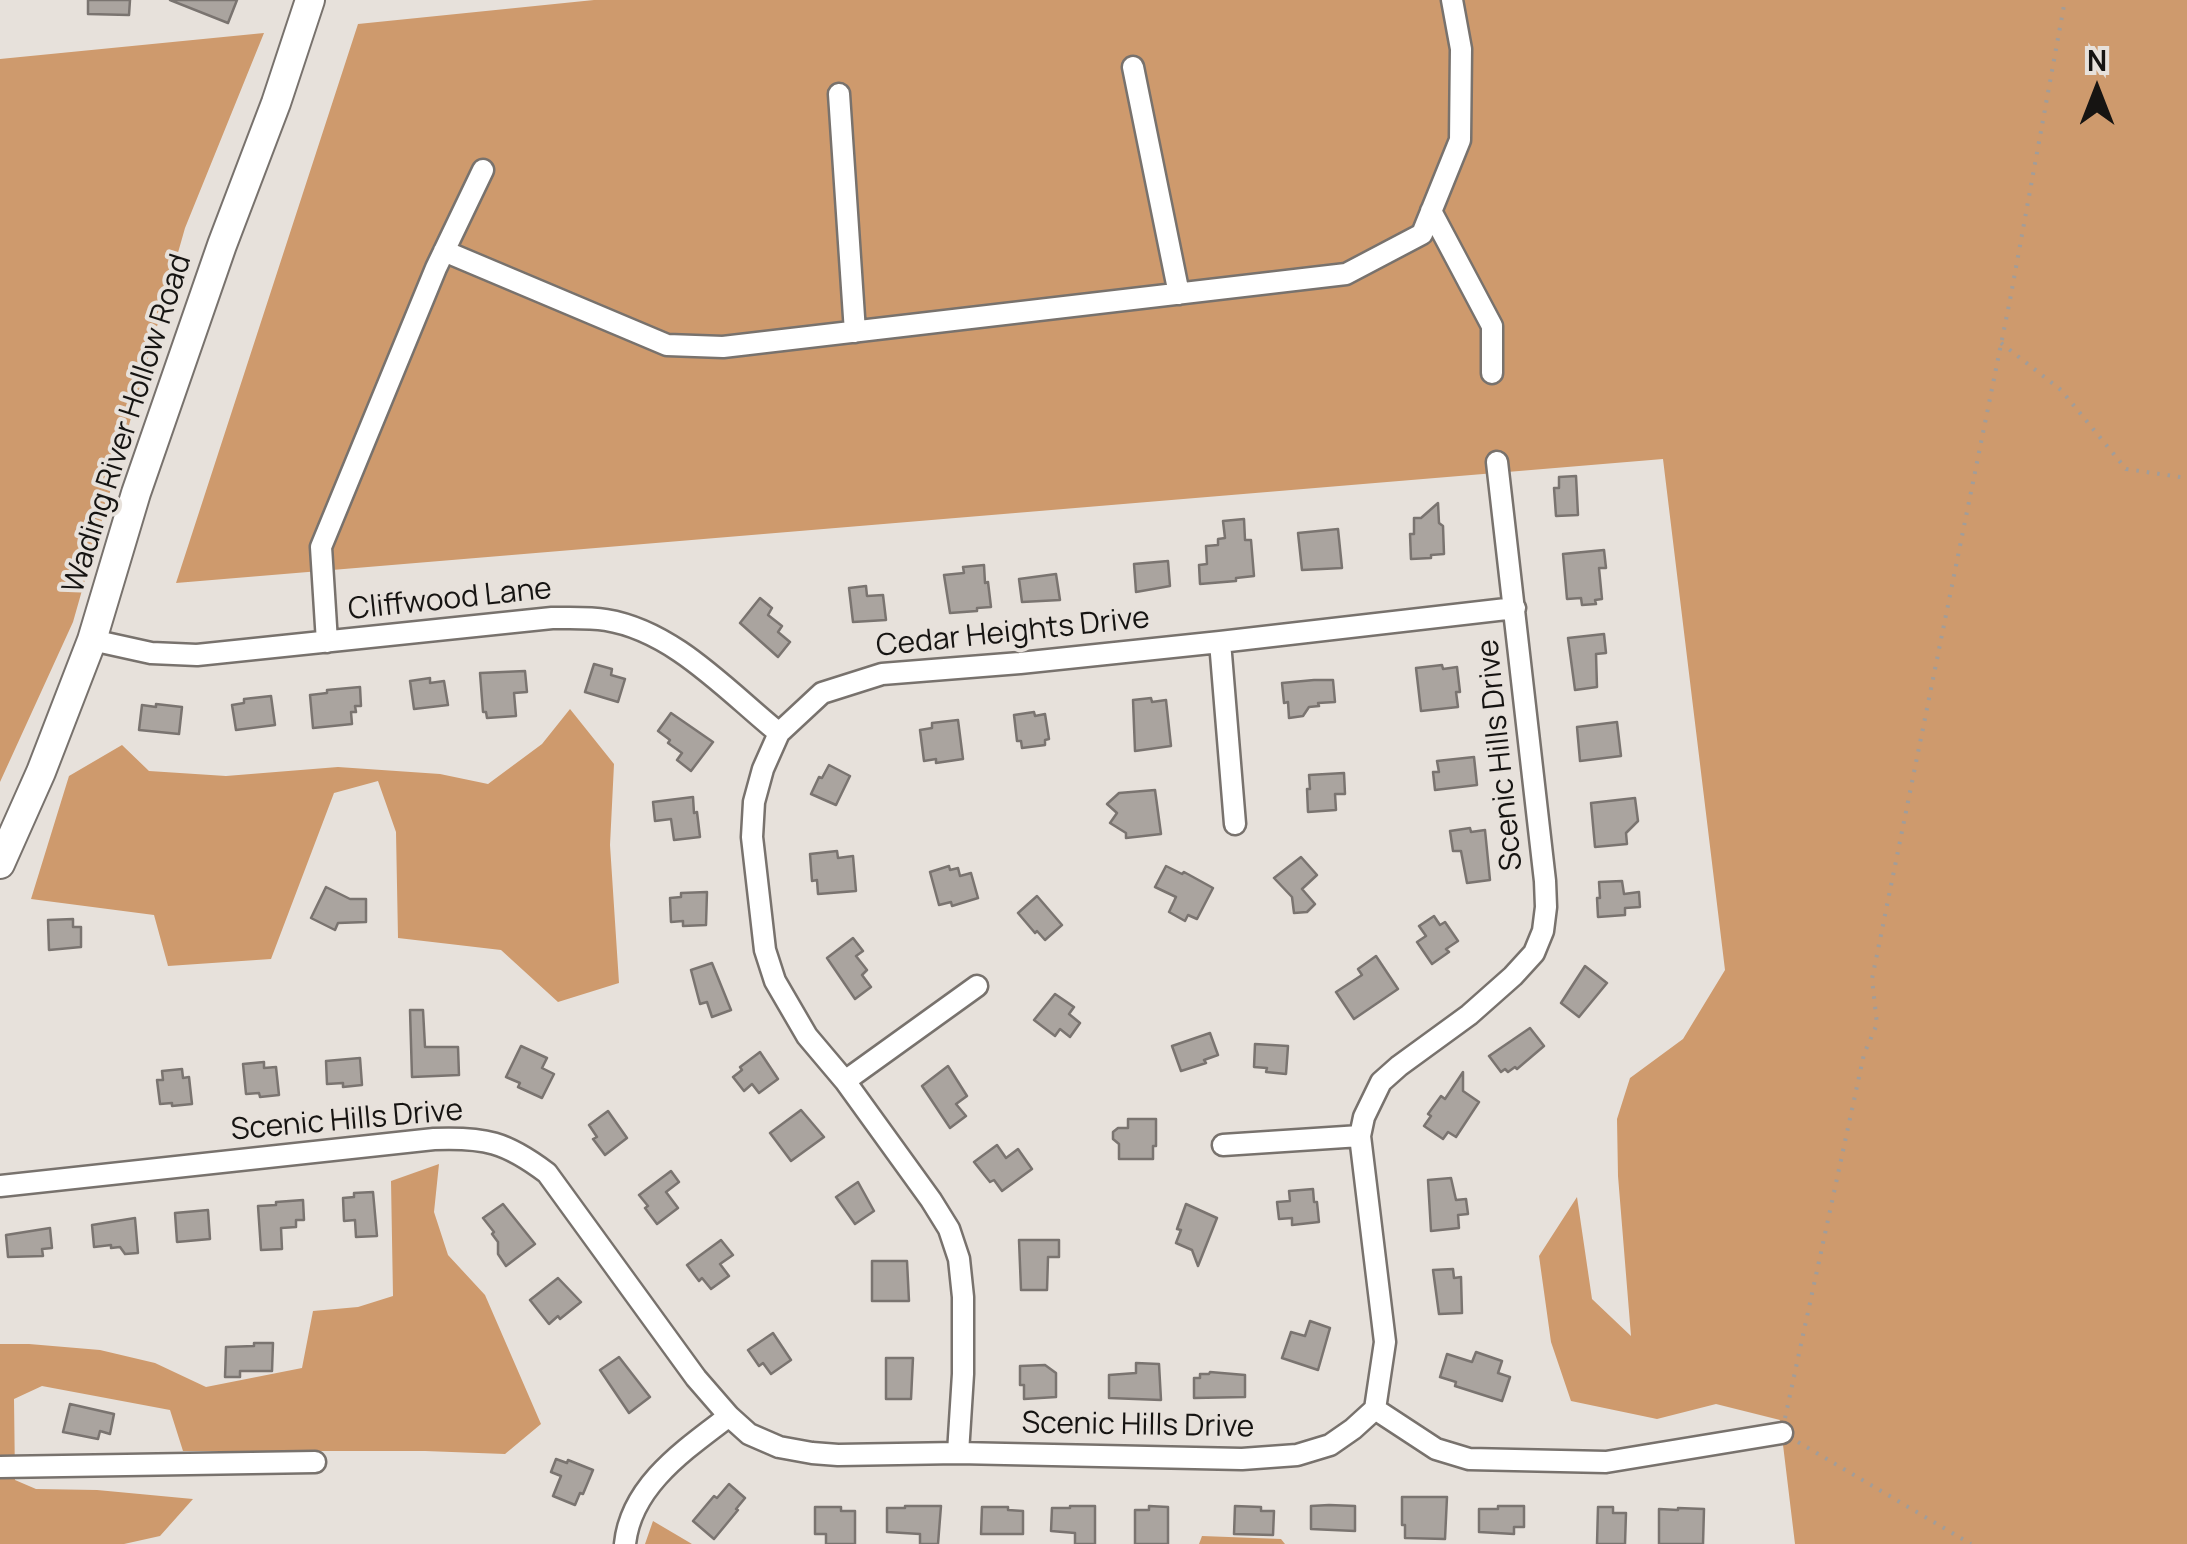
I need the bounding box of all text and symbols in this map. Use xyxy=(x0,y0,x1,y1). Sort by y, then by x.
north arrow xyxy=(2047,40,2147,140)
text: N xyxy=(2087,41,2107,79)
street label: Wading River Hollow Road xyxy=(56,250,200,598)
street label: Cliffwood Lane xyxy=(347,571,553,629)
street label: Cedar Heights Drive xyxy=(874,601,1152,665)
street label: Scenic Hills Drive xyxy=(1471,637,1531,873)
street label: Scenic Hills Drive xyxy=(230,1093,464,1149)
street label: Scenic Hills Drive xyxy=(1021,1406,1255,1446)

